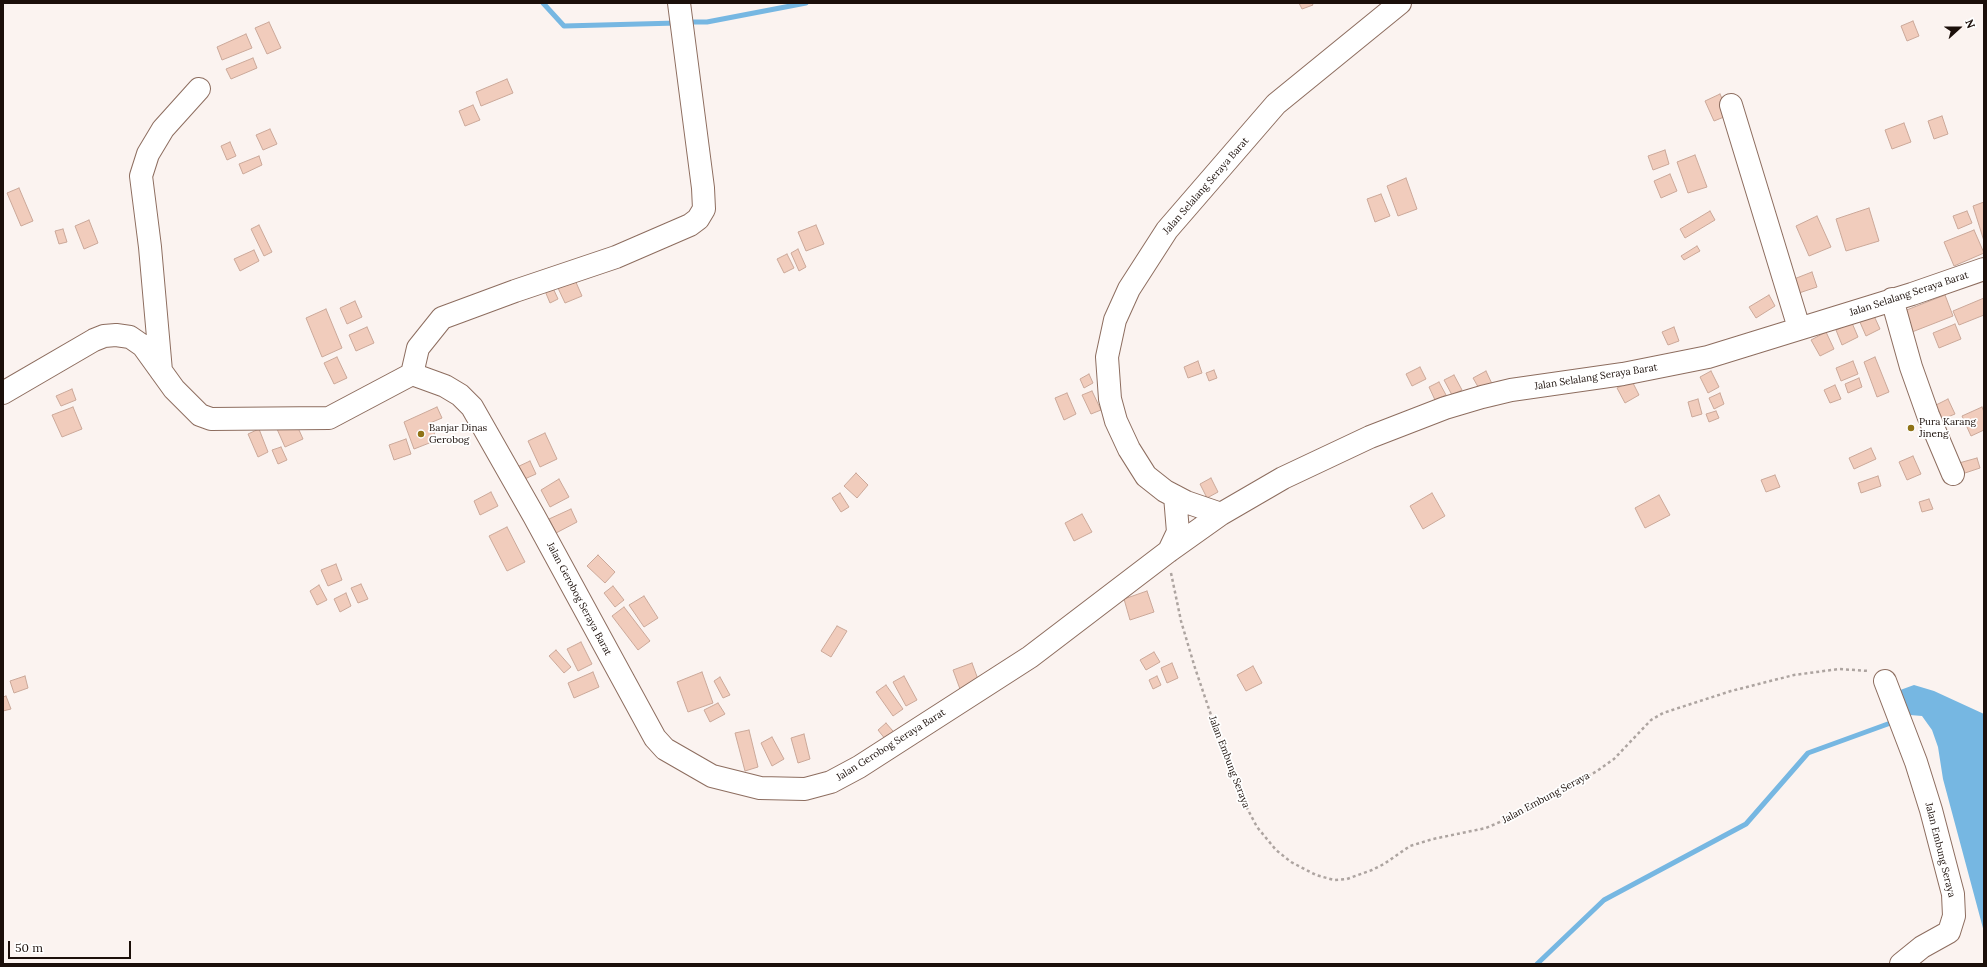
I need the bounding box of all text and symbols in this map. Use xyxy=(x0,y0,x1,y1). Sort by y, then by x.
north arrow xyxy=(1939,8,1979,48)
text: N xyxy=(1962,17,1978,30)
street label: Jalan Selalang Seraya Barat xyxy=(1161,135,1251,237)
street label: Jalan Selalang Seraya Barat xyxy=(1848,269,1970,319)
street label: Jalan Selalang Seraya Barat xyxy=(1534,361,1658,393)
place label: Pura Karang Jineng xyxy=(1919,416,1976,440)
place label: Banjar Dinas Gerobog xyxy=(429,422,487,446)
marker: Pura Karang Jineng xyxy=(1906,423,1916,433)
marker: Banjar Dinas Gerobog xyxy=(416,429,426,439)
street label: Jalan Gerobog Seraya Barat xyxy=(544,540,614,658)
street label: Jalan Gerobog Seraya Barat xyxy=(834,706,948,784)
street label: Jalan Embung Seraya xyxy=(1206,714,1252,810)
street label: Jalan Embung Seraya xyxy=(1500,770,1592,826)
street label: Jalan Embung Seraya xyxy=(1922,801,1958,899)
scale bar xyxy=(10,933,133,959)
text: 50 m xyxy=(15,940,43,955)

